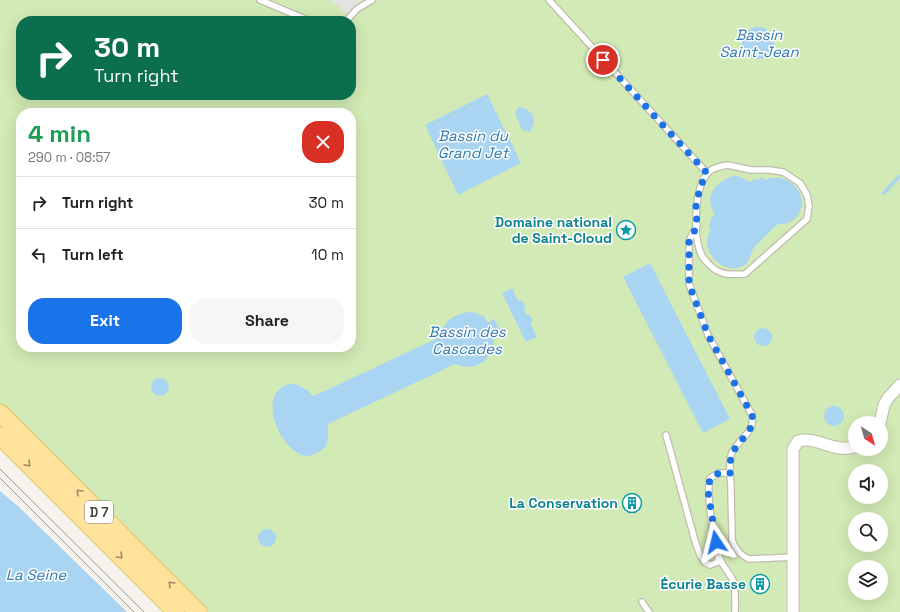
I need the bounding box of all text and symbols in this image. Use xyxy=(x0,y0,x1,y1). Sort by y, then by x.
water label: Bassin Saint-Jean xyxy=(719,25,799,61)
text: 30 m xyxy=(94,29,160,65)
icon: right xyxy=(28,32,80,84)
pin xyxy=(586,43,620,77)
icon: arrive xyxy=(592,49,614,71)
text: Turn right xyxy=(94,64,178,87)
text: 4 min xyxy=(28,118,91,149)
button: close xyxy=(302,121,344,163)
water label: Bassin du Grand Jet xyxy=(438,126,510,162)
text: 290 m · 08:57 xyxy=(28,149,110,166)
icon: right xyxy=(28,192,50,214)
text: Turn right xyxy=(62,193,133,212)
text: 30 m xyxy=(309,193,344,212)
place label: Domaine national de Saint-Cloud xyxy=(495,213,612,247)
place icon: Domaine national de Saint-Cloud xyxy=(615,219,637,241)
icon: left xyxy=(28,244,50,266)
text: Turn left xyxy=(62,245,124,264)
text: 10 m xyxy=(311,245,344,264)
button: Exit xyxy=(28,298,182,344)
button: Share xyxy=(190,298,344,344)
water label: Bassin des Cascades xyxy=(428,322,507,358)
north arrow xyxy=(848,416,888,456)
map controls xyxy=(848,416,888,600)
one-way arrow xyxy=(23,459,31,467)
button: sound xyxy=(848,464,888,504)
one-way arrow xyxy=(76,489,84,497)
building icon: La Conservation xyxy=(621,492,643,514)
place label: La Conservation xyxy=(509,494,618,512)
road number: D 7 xyxy=(85,501,113,523)
button: search xyxy=(848,512,888,552)
position arrow xyxy=(695,521,737,563)
one-way arrow xyxy=(115,551,123,559)
button: layers xyxy=(848,560,888,600)
water label: La Seine xyxy=(6,565,67,584)
building icon: Écurie Basse xyxy=(749,573,771,595)
place label: Écurie Basse xyxy=(660,575,746,593)
one-way arrow xyxy=(168,581,176,589)

